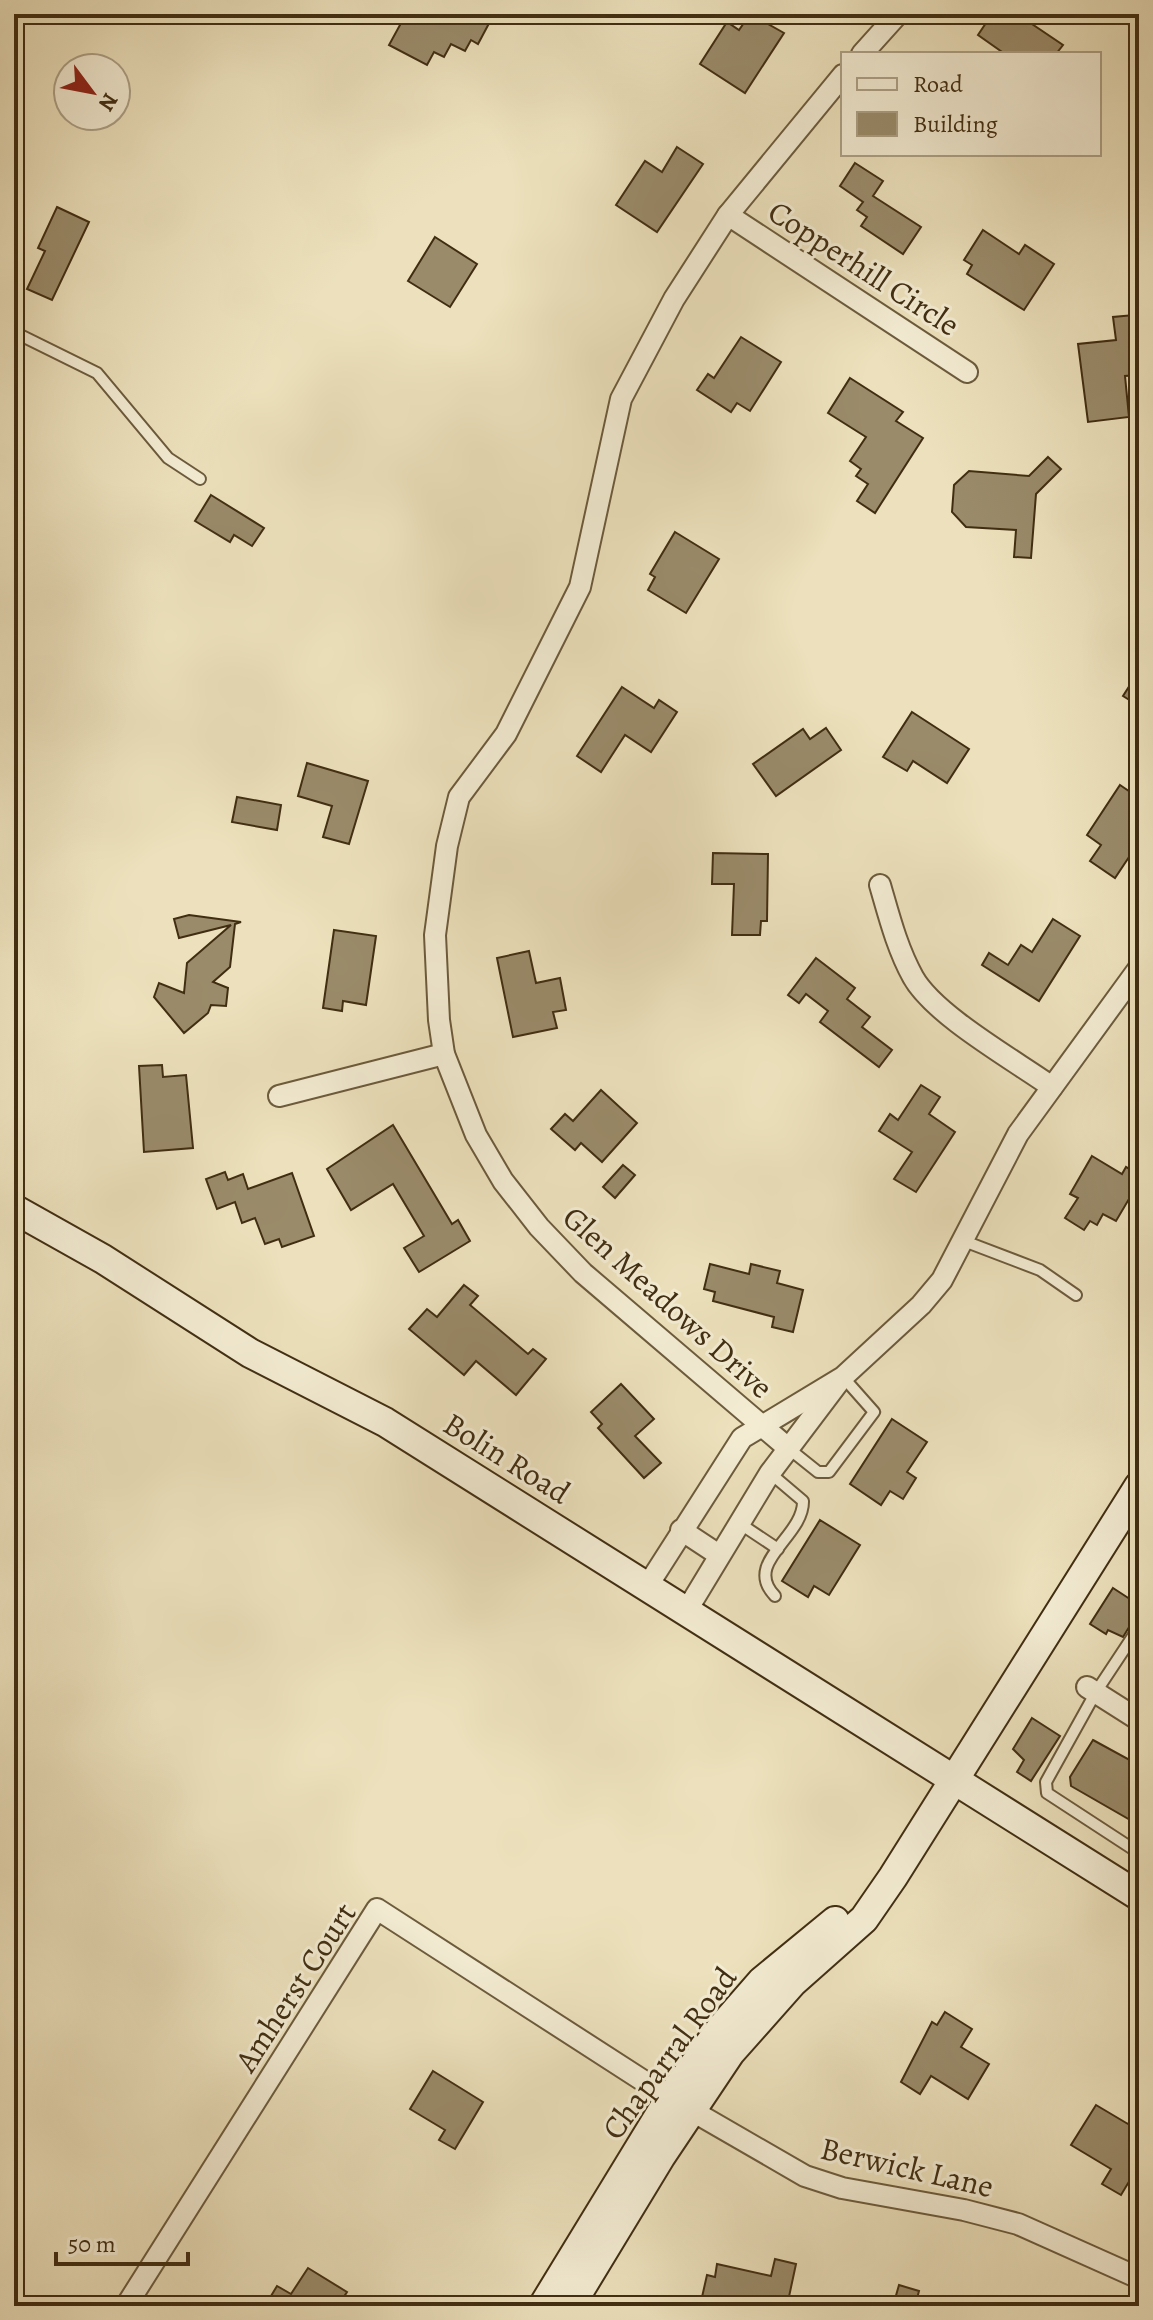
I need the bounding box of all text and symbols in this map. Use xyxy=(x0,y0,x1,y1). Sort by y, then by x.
north arrow xyxy=(52,52,132,132)
legend xyxy=(841,52,1101,156)
text: Road xyxy=(913,68,963,100)
text: N xyxy=(91,87,125,117)
text: Building xyxy=(913,108,998,140)
street label: Copperhill Circle xyxy=(760,190,968,346)
street label: Glen Meadows Drive xyxy=(553,1196,783,1408)
street label: Bolin Road xyxy=(435,1402,580,1515)
street label: Amherst Court xyxy=(223,1894,366,2081)
street label: Chaparral Road xyxy=(591,1957,747,2148)
street label: Berwick Lane xyxy=(816,2126,998,2208)
scale bar xyxy=(56,2216,188,2266)
text: 50 m xyxy=(68,2228,116,2260)

